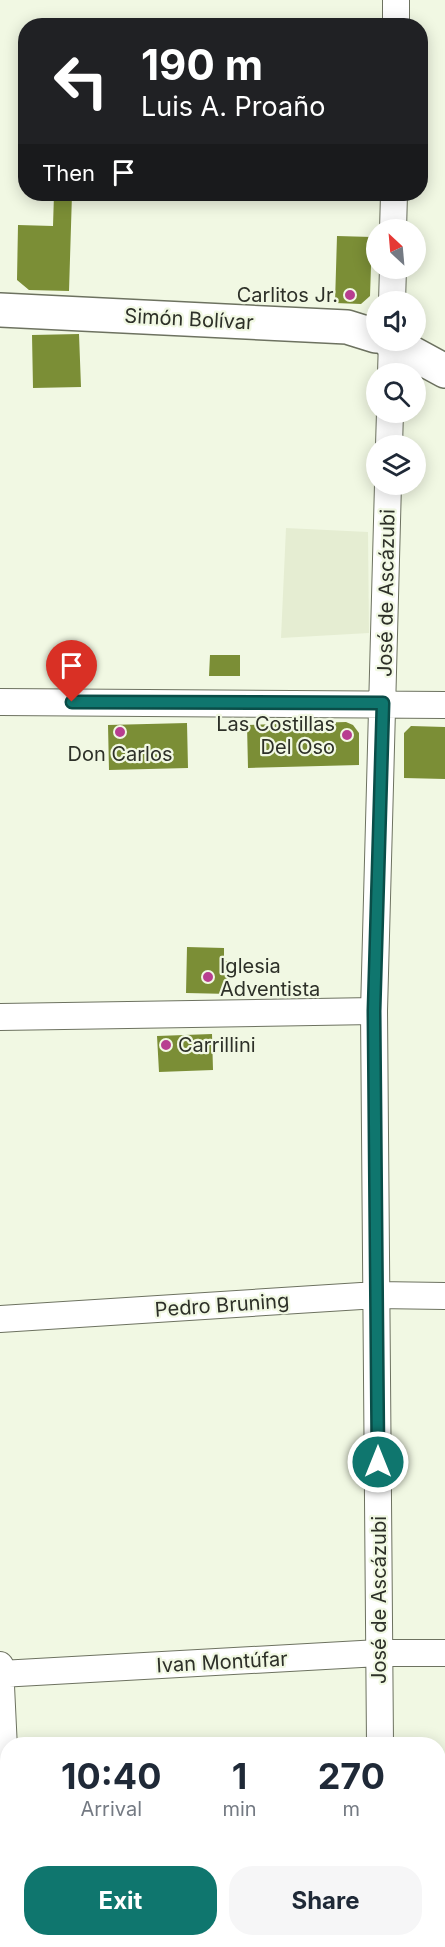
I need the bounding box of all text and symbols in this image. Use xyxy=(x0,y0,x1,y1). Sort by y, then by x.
text: 190 m xyxy=(141,39,263,90)
icon: left xyxy=(42,42,120,120)
text: Luis A. Proaño xyxy=(141,90,325,123)
icon: arrive xyxy=(107,156,140,189)
text: Then xyxy=(42,160,95,186)
north arrow xyxy=(366,219,426,279)
map controls xyxy=(366,219,426,495)
place label: Carlitos Jr. xyxy=(237,283,338,307)
marker: Carlitos Jr. xyxy=(343,288,357,302)
button: sound xyxy=(366,291,426,351)
street label: Simón Bolívar xyxy=(124,304,255,334)
button: search xyxy=(366,363,426,423)
button: layers xyxy=(366,435,426,495)
street label: José de Ascázubi xyxy=(373,509,399,677)
pin xyxy=(46,640,97,702)
icon: arrive xyxy=(55,649,88,682)
place label: Las Costillas Del Oso xyxy=(216,712,335,759)
marker: Don Carlos xyxy=(113,725,127,739)
marker: Las Costillas Del Oso xyxy=(340,728,354,742)
place label: Don Carlos xyxy=(68,742,172,766)
place label: Iglesia Adventista xyxy=(220,954,320,1001)
marker: Iglesia Adventista xyxy=(201,970,215,984)
place label: Carrillini xyxy=(178,1033,256,1057)
marker: Carrillini xyxy=(159,1038,173,1052)
street label: Pedro Bruning xyxy=(154,1288,290,1322)
position arrow xyxy=(346,1430,410,1494)
street label: José de Ascázubi xyxy=(367,1516,391,1684)
street label: Ivan Montúfar xyxy=(156,1647,289,1677)
text: 10:40 xyxy=(61,1754,161,1798)
text: 1 xyxy=(232,1754,247,1798)
text: 270 xyxy=(318,1754,385,1798)
text: Arrival xyxy=(80,1797,142,1821)
text: min xyxy=(222,1797,257,1821)
text: m xyxy=(343,1797,360,1821)
button: Exit xyxy=(24,1866,217,1935)
button: Share xyxy=(229,1866,422,1935)

